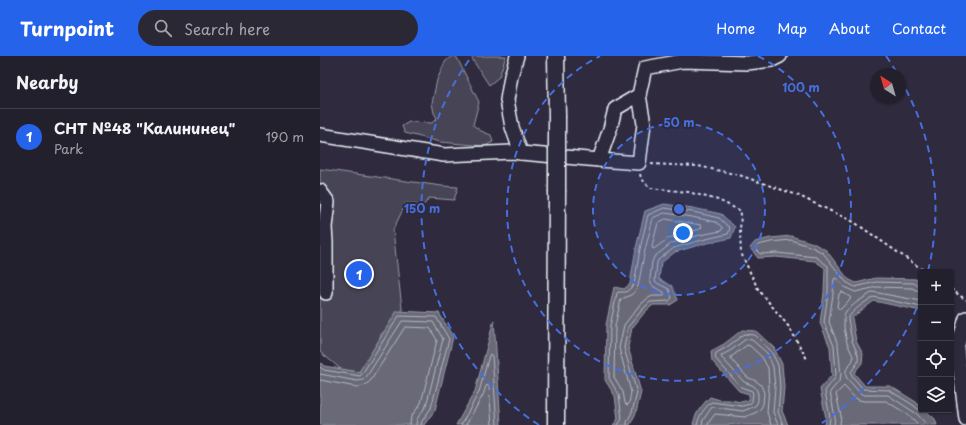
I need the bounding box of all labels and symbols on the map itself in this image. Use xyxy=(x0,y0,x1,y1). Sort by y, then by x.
north arrow xyxy=(870,68,906,104)
text: 100 m xyxy=(782,78,820,96)
text: 50 m xyxy=(663,113,695,131)
text: 150 m xyxy=(404,199,440,217)
centre of rings xyxy=(672,202,686,216)
your location xyxy=(673,223,693,243)
pin: 1 xyxy=(346,259,372,289)

